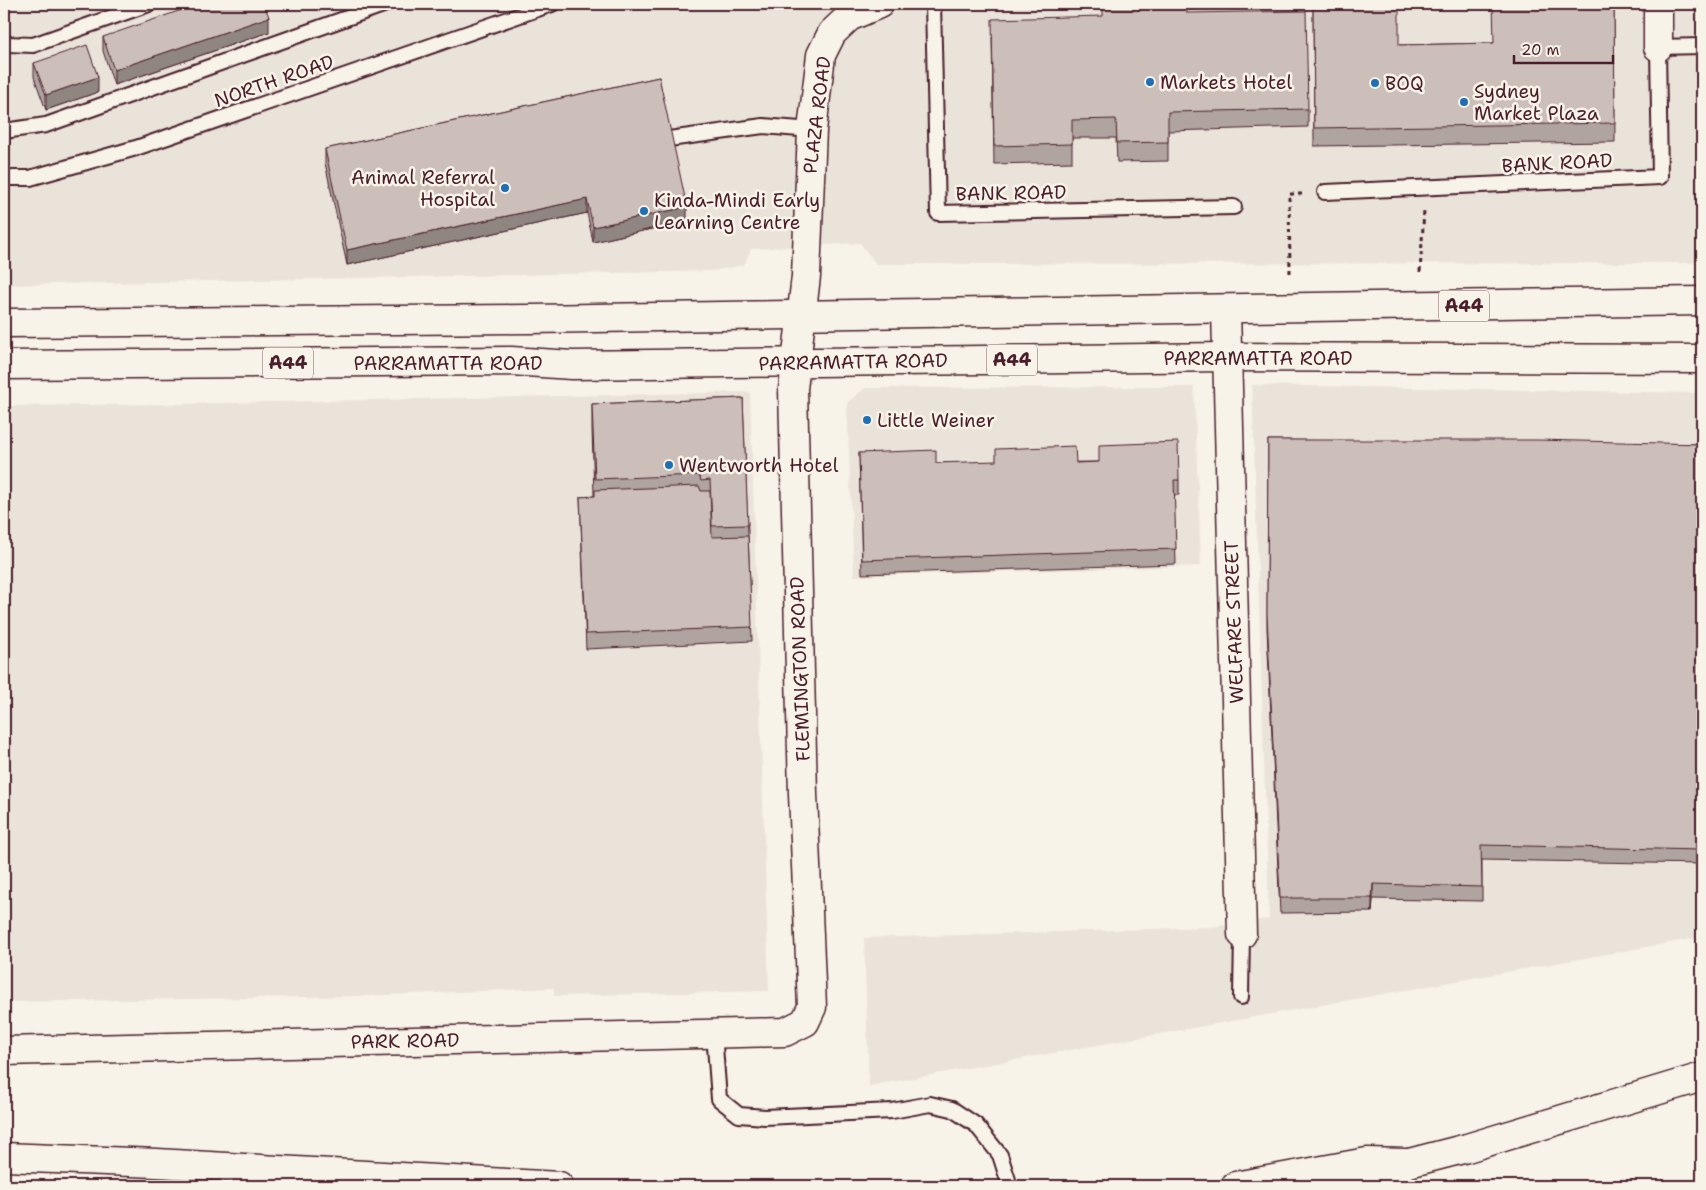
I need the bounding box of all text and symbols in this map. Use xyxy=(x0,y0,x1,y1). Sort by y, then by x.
scale bar xyxy=(1514,32,1612,64)
text: 20 m xyxy=(1521,40,1560,60)
street label: NORTH ROAD xyxy=(211,49,337,113)
street label: PLAZA ROAD xyxy=(797,55,837,175)
place label: Markets Hotel xyxy=(1160,70,1292,95)
place label: BOQ xyxy=(1385,71,1424,96)
marker: Markets Hotel xyxy=(1144,76,1156,88)
marker: BOQ xyxy=(1369,77,1381,89)
place label: Sydney Market Plaza xyxy=(1474,79,1599,126)
marker: Sydney Market Plaza xyxy=(1458,96,1470,108)
street label: BANK ROAD xyxy=(1501,148,1613,178)
place label: Animal Referral Hospital xyxy=(351,165,495,212)
street label: BANK ROAD xyxy=(955,180,1067,206)
marker: Animal Referral Hospital xyxy=(499,182,511,194)
place label: Kinda-Mindi Early Learning Centre xyxy=(654,188,820,235)
marker: Kinda-Mindi Early Learning Centre xyxy=(638,205,650,217)
road number: A44 xyxy=(1439,290,1489,322)
road number: A44 xyxy=(987,344,1037,376)
street label: PARRAMATTA ROAD xyxy=(1163,346,1353,371)
road number: A44 xyxy=(263,348,313,378)
street label: PARRAMATTA ROAD xyxy=(758,348,948,376)
street label: PARRAMATTA ROAD xyxy=(353,351,543,376)
place label: Little Weiner xyxy=(877,408,995,433)
marker: Little Weiner xyxy=(861,414,873,426)
place label: Wentworth Hotel xyxy=(679,453,839,478)
marker: Wentworth Hotel xyxy=(663,459,675,471)
street label: WELFARE STREET xyxy=(1219,540,1249,704)
street label: FLEMINGTON ROAD xyxy=(784,576,816,762)
street label: PARK ROAD xyxy=(350,1028,460,1054)

